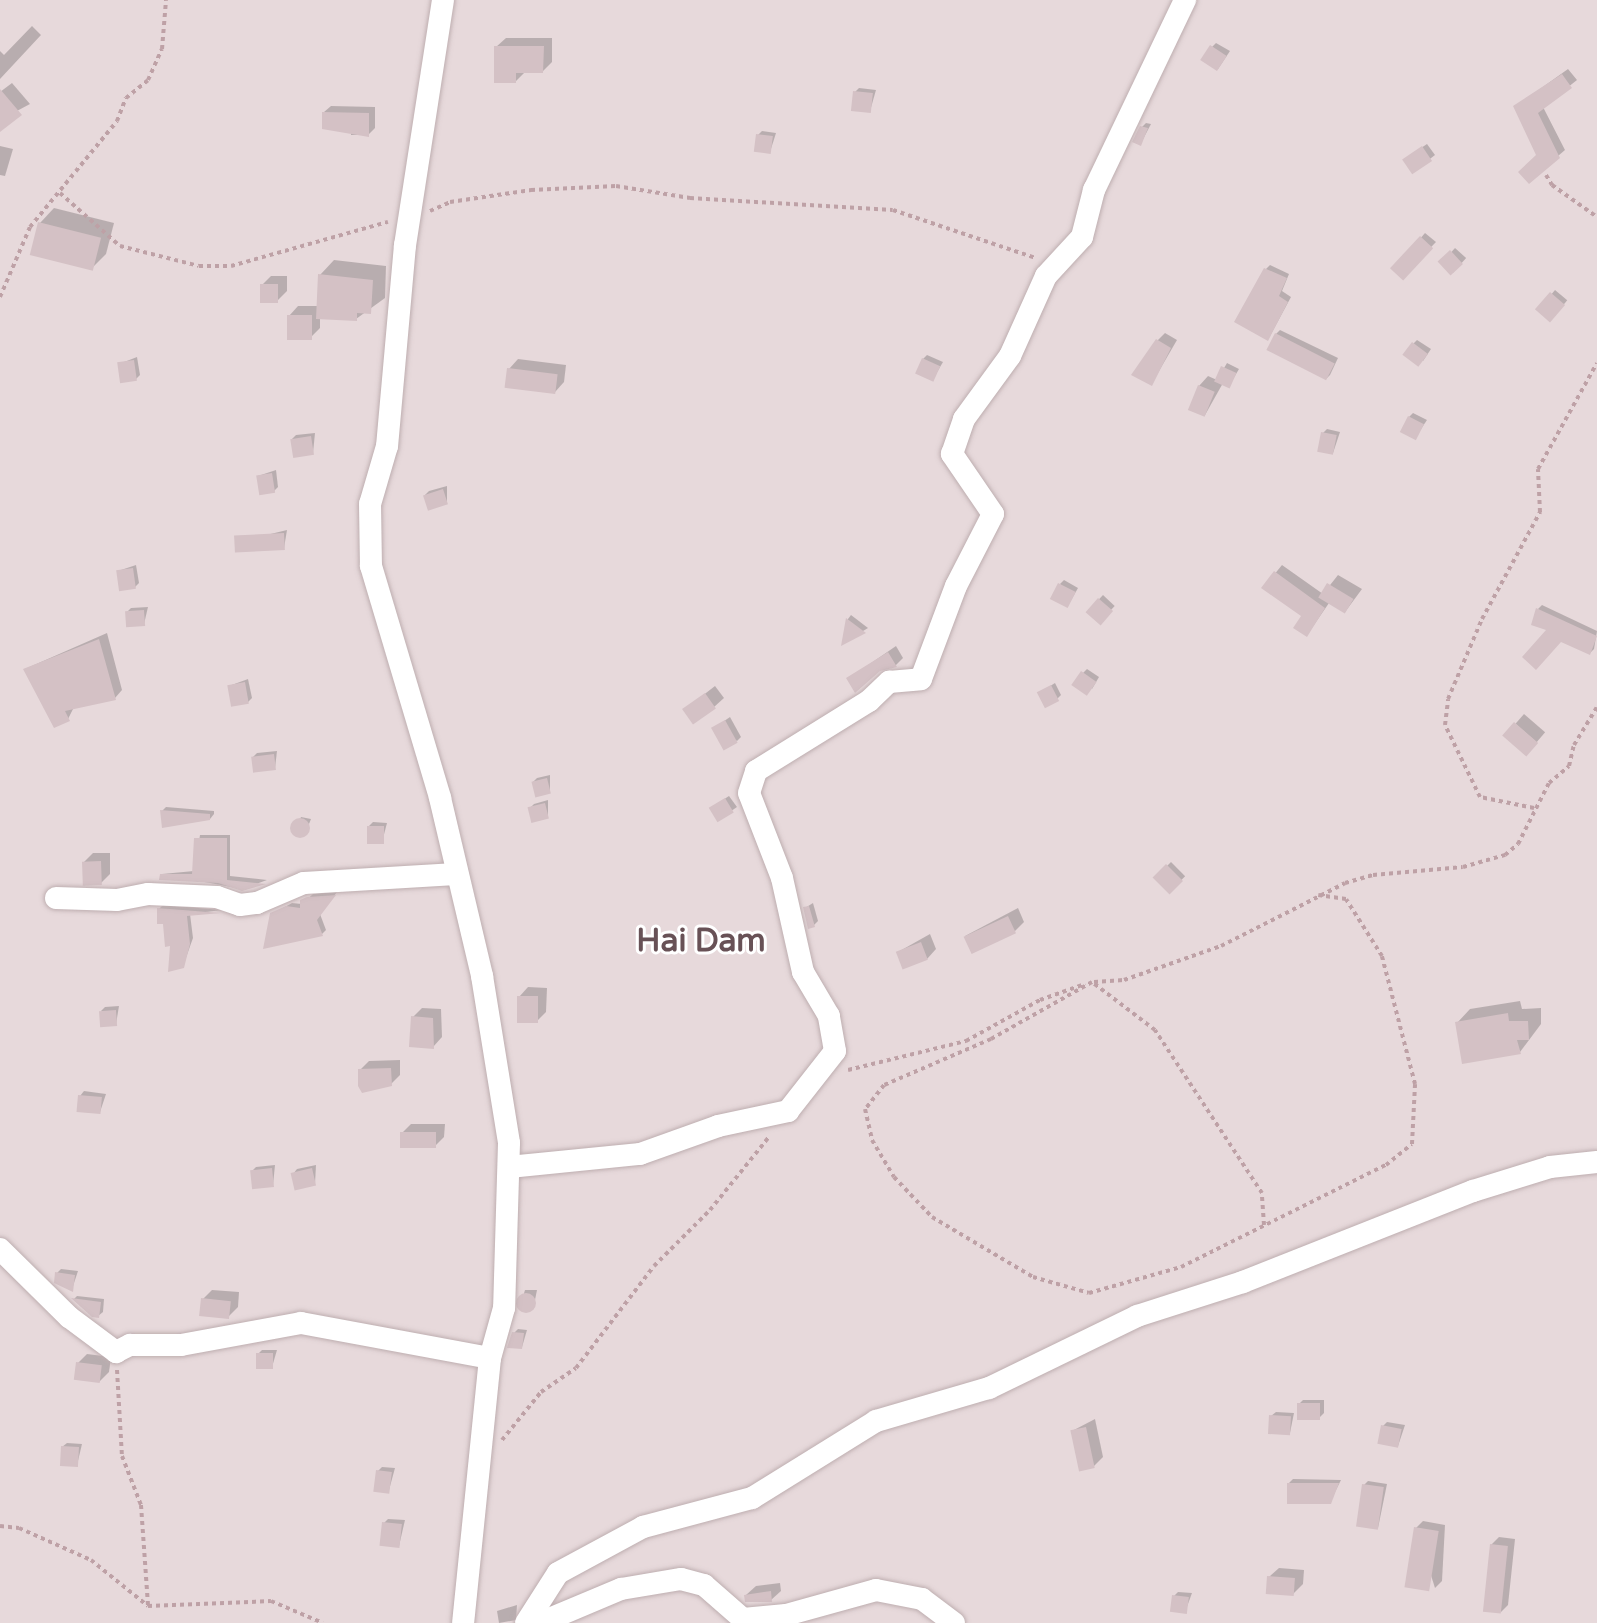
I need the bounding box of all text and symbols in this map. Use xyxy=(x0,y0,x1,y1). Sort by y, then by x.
district label: Hai Dam xyxy=(636,922,766,960)

